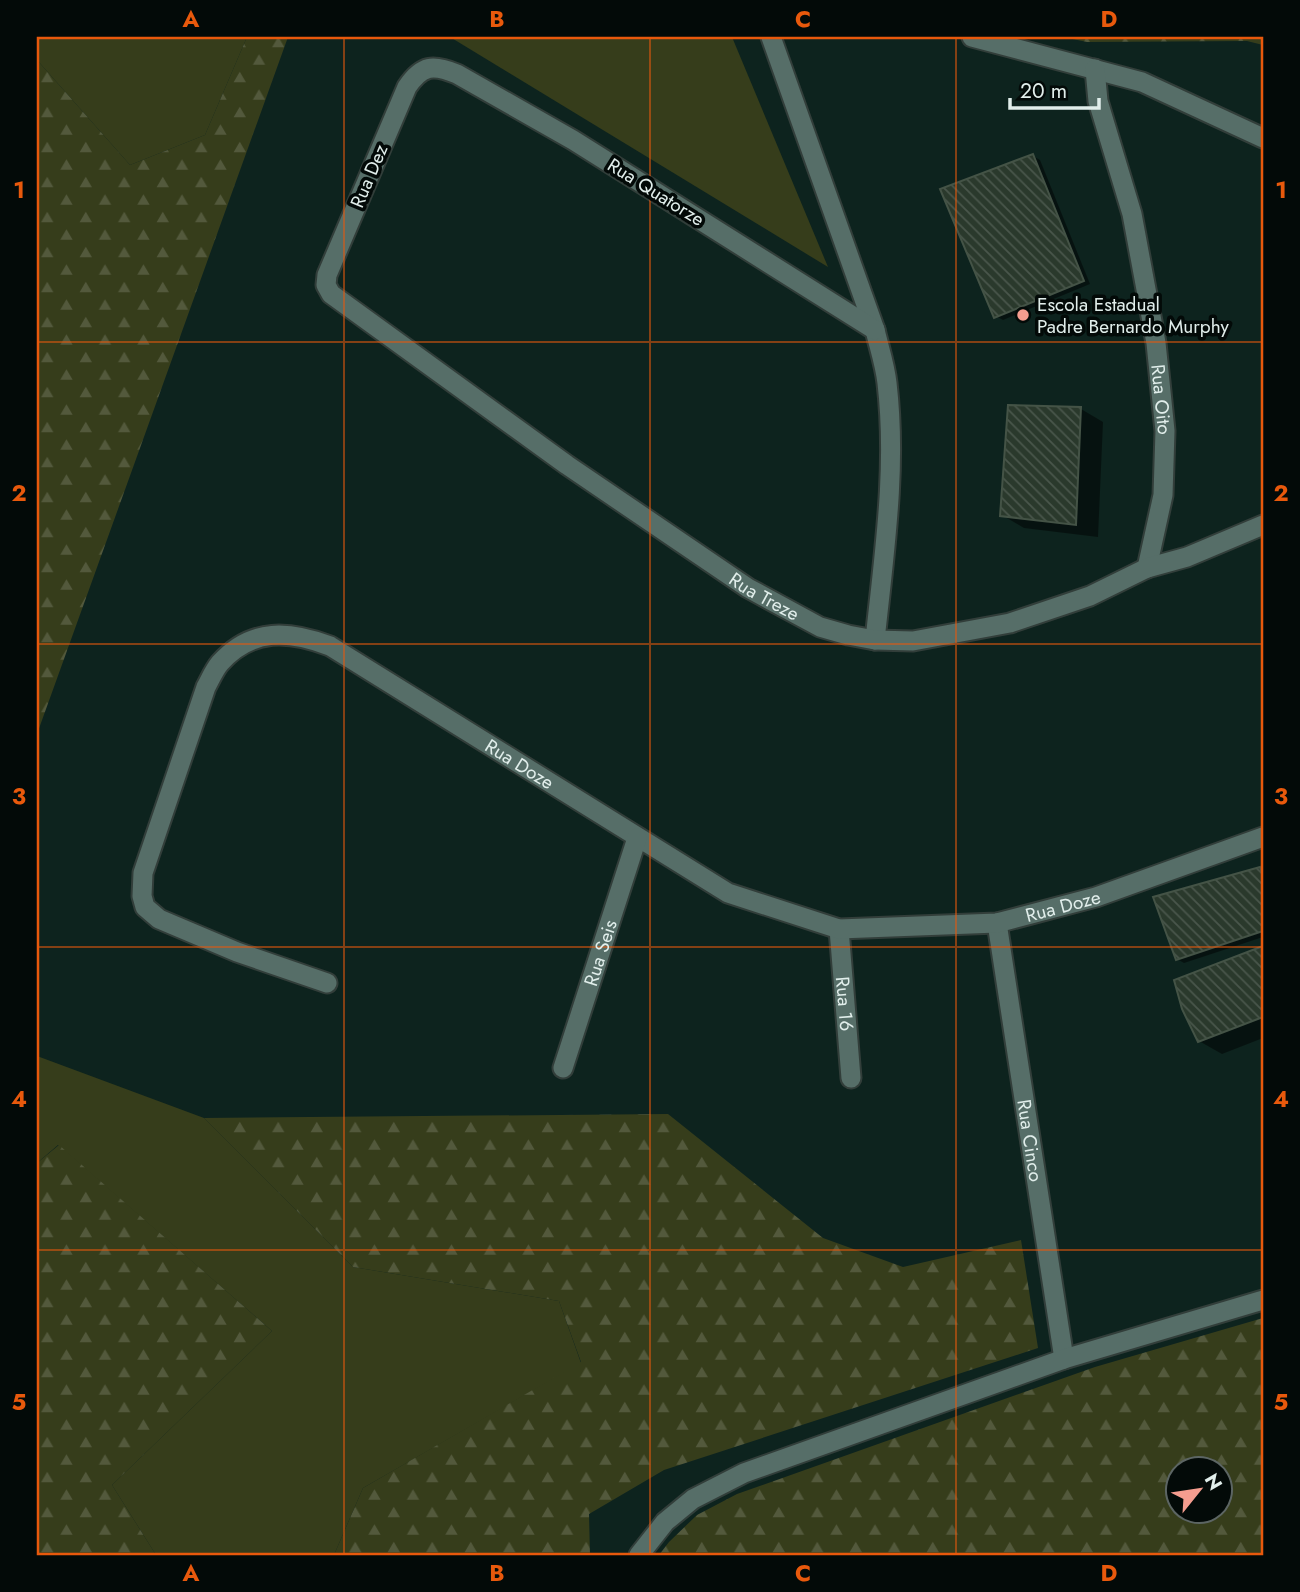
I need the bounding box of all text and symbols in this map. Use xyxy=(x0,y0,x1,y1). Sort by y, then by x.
text: A xyxy=(182,2,200,36)
text: B xyxy=(489,2,505,36)
text: C xyxy=(795,2,811,36)
text: D xyxy=(1101,2,1118,36)
scale bar xyxy=(1010,66,1099,110)
text: 20 m xyxy=(1020,76,1067,106)
street label: Rua Dez xyxy=(344,140,395,212)
street label: Rua Quatorze xyxy=(602,151,710,233)
text: 1 xyxy=(13,173,25,207)
text: 1 xyxy=(1275,173,1287,207)
place label: Escola Estadual Padre Bernardo Murphy xyxy=(1037,291,1230,340)
marker: Escola Estadual Padre Bernardo Murphy xyxy=(1015,307,1031,323)
street label: Rua Oito xyxy=(1145,363,1179,436)
text: 2 xyxy=(11,476,27,510)
text: 2 xyxy=(1273,476,1289,510)
street label: Rua Treze xyxy=(724,566,805,627)
street label: Rua Doze xyxy=(480,732,560,796)
text: 3 xyxy=(12,779,26,813)
text: 3 xyxy=(1274,779,1288,813)
street label: Rua Doze xyxy=(1022,883,1104,929)
street label: Rua Seis xyxy=(577,916,623,989)
street label: Rua 16 xyxy=(829,975,861,1032)
text: 4 xyxy=(11,1082,27,1116)
text: 4 xyxy=(1273,1082,1289,1116)
street label: Rua Cinco xyxy=(1011,1097,1050,1183)
text: 5 xyxy=(12,1385,26,1419)
text: 5 xyxy=(1274,1385,1288,1419)
north arrow xyxy=(1164,1456,1234,1526)
text: N xyxy=(1198,1468,1229,1495)
text: A xyxy=(182,1556,200,1590)
text: B xyxy=(489,1556,505,1590)
text: C xyxy=(795,1556,811,1590)
text: D xyxy=(1101,1556,1118,1590)

